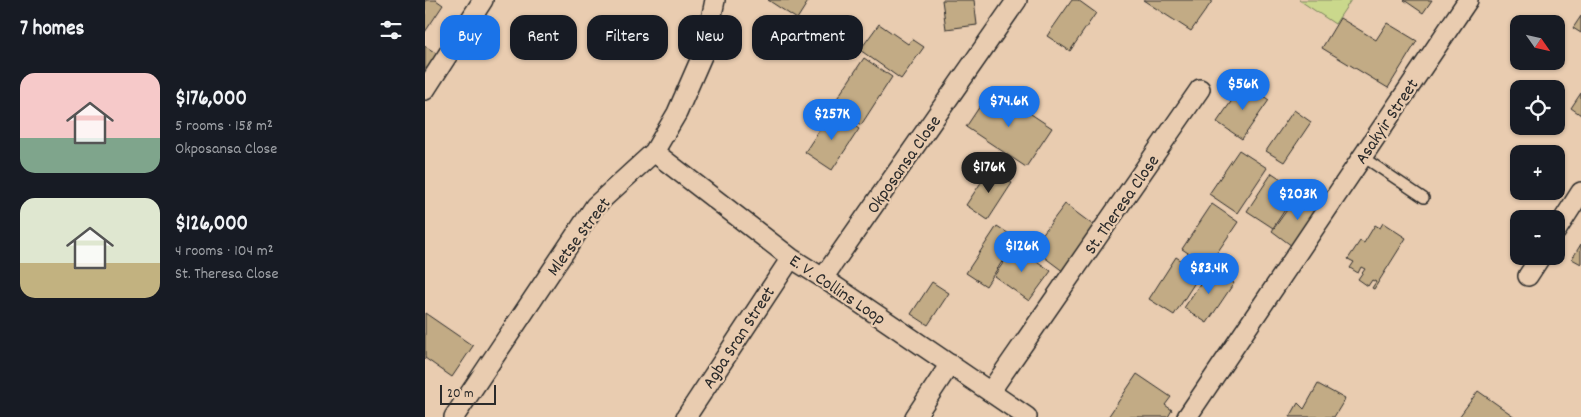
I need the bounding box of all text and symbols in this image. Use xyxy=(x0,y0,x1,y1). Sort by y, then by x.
text: 7 homes xyxy=(20,15,84,45)
chip: Buy xyxy=(440,15,500,60)
chip: Rent xyxy=(510,15,577,60)
chip: Filters xyxy=(587,15,668,60)
chip: New xyxy=(678,15,742,60)
chip: Apartment xyxy=(752,15,863,60)
north arrow xyxy=(1510,15,1565,70)
map controls xyxy=(1510,15,1565,265)
icon: filters xyxy=(377,16,405,44)
pin: $56K xyxy=(1213,68,1273,111)
text: $56K xyxy=(1228,73,1258,96)
street label: Asakyir Street xyxy=(1350,74,1426,170)
button: locate xyxy=(1510,80,1565,135)
text: $176,000 xyxy=(175,85,247,115)
pin: $74.6K xyxy=(968,86,1050,128)
text: $74.6K xyxy=(990,90,1028,113)
icon: home xyxy=(60,93,120,153)
pin: $257K xyxy=(797,98,867,141)
text: $257K xyxy=(814,103,850,126)
street label: Okposansa Close xyxy=(862,111,948,220)
text: 5 rooms · 158 m² xyxy=(175,115,273,138)
text: Okposansa Close xyxy=(175,138,277,161)
button: + xyxy=(1510,145,1565,200)
street label: St. Theresa Close xyxy=(1079,150,1167,260)
pin: $176K xyxy=(954,152,1024,194)
text: $176K xyxy=(973,156,1005,179)
pin: $203K xyxy=(1263,178,1333,221)
text: $203K xyxy=(1279,183,1317,206)
street label: Mletse Street xyxy=(542,193,618,282)
text: $126,000 xyxy=(175,210,248,240)
button: − xyxy=(1510,210,1565,265)
icon: home xyxy=(60,218,120,278)
pin: $126K xyxy=(987,230,1057,273)
text: $126K xyxy=(1005,235,1039,258)
text: 4 rooms · 104 m² xyxy=(175,240,274,263)
street label: E. V. Collins Loop xyxy=(783,250,890,333)
pin: $83.4K xyxy=(1168,252,1250,295)
text: $83.4K xyxy=(1190,257,1228,280)
text: St. Theresa Close xyxy=(175,263,279,286)
street label: Agba Sran Street xyxy=(698,282,783,394)
scale bar xyxy=(440,382,496,405)
text: 20 m xyxy=(447,384,474,404)

